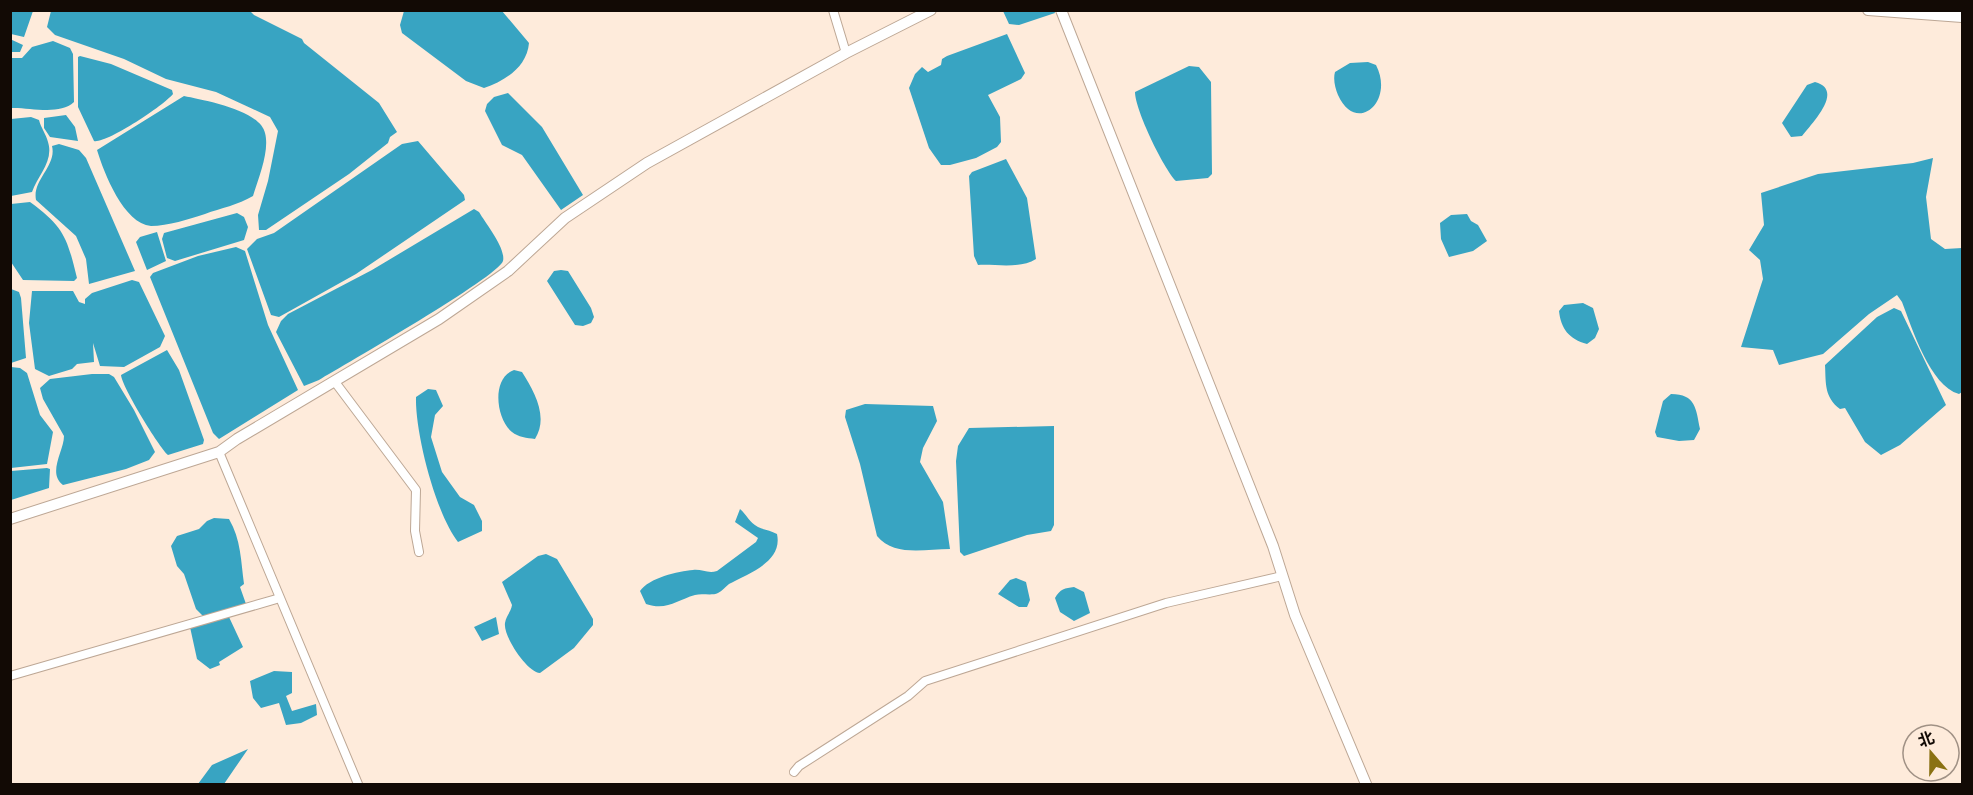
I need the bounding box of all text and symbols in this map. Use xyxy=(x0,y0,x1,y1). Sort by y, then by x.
north arrow xyxy=(1901,723,1961,783)
text: 北 xyxy=(1915,728,1937,751)

